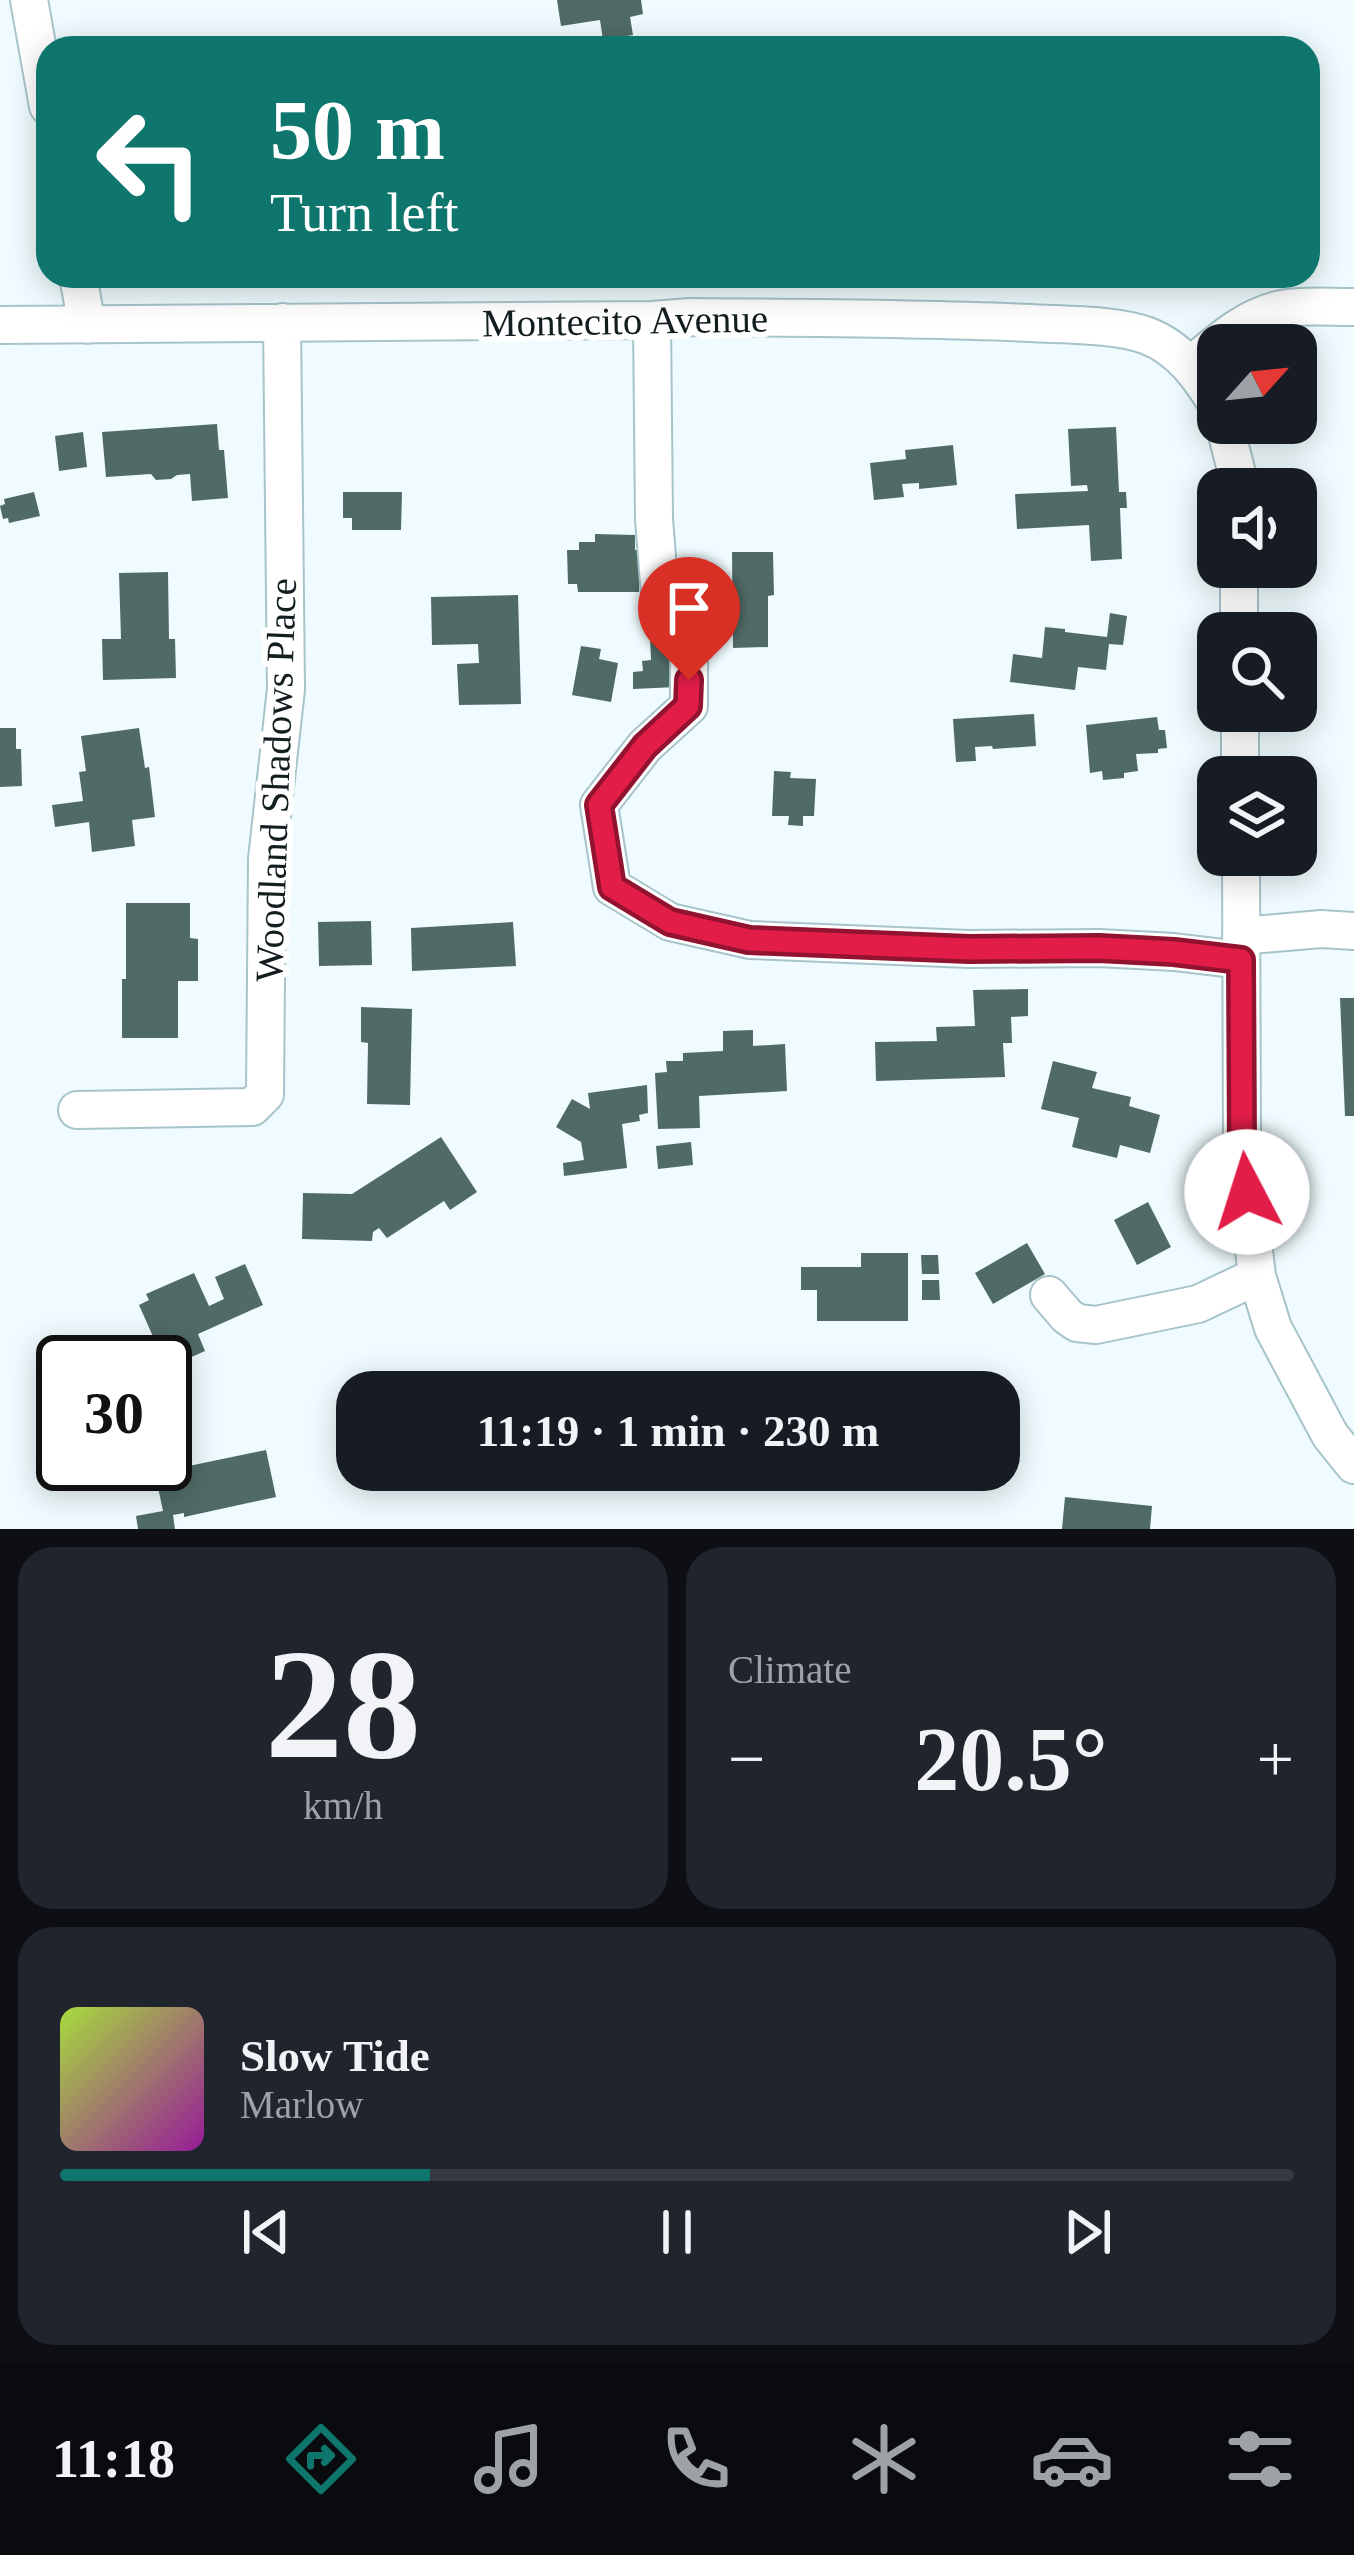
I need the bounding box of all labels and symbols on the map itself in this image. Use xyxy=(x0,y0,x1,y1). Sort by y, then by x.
street label: Montecito Avenue xyxy=(482,297,769,344)
north arrow xyxy=(1197,324,1317,444)
pin xyxy=(638,557,740,680)
street label: Woodland Shadows Place xyxy=(247,577,304,983)
position arrow xyxy=(1184,1129,1310,1255)
speed limit sign: 30 xyxy=(36,1335,192,1491)

